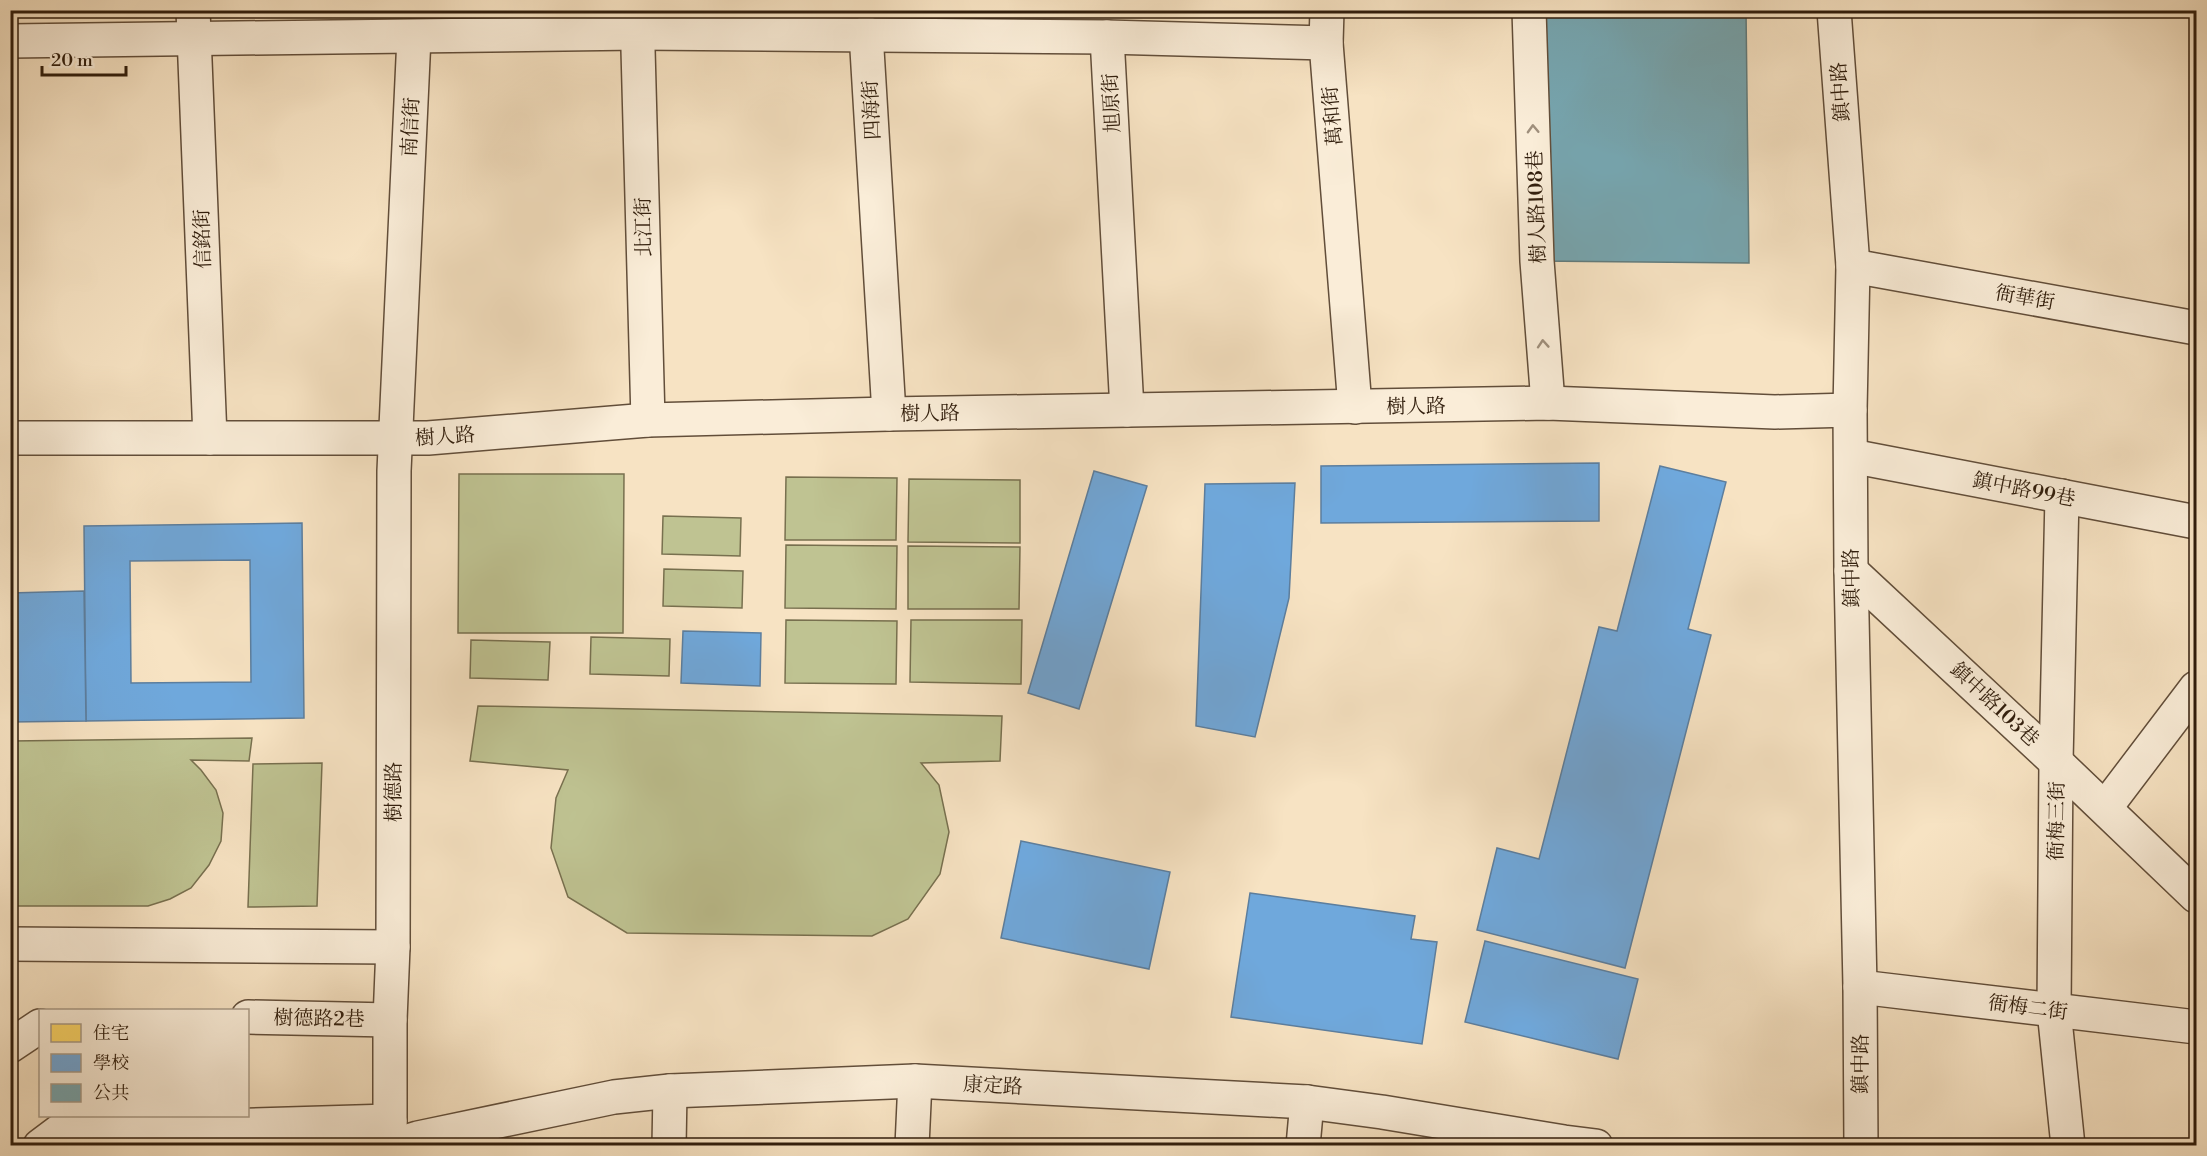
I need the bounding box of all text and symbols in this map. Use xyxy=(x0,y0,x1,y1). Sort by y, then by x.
scale bar xyxy=(42,39,126,77)
text: 20 m xyxy=(51,49,93,72)
street label: 鎮中路 xyxy=(1827,61,1856,123)
street label: 旭原街 xyxy=(1098,72,1127,134)
street label: 四海街 xyxy=(858,79,887,141)
street label: 萬和街 xyxy=(1318,85,1349,147)
street label: 南信街 xyxy=(397,96,426,158)
one-way arrow xyxy=(1527,124,1539,133)
street label: 樹人路108巷 xyxy=(1523,150,1552,264)
street label: 北江街 xyxy=(631,197,658,257)
street label: 信銘街 xyxy=(190,209,217,269)
street label: 衙華街 xyxy=(1993,281,2056,316)
one-way arrow xyxy=(1537,340,1550,349)
street label: 樹人路 xyxy=(1386,394,1446,421)
street label: 樹人路 xyxy=(900,401,960,428)
street label: 樹人路 xyxy=(414,423,476,452)
street label: 鎮中路99巷 xyxy=(1970,468,2077,513)
street label: 鎮中路 xyxy=(1839,548,1866,608)
street label: 鎮中路103巷 xyxy=(1944,658,2044,753)
street label: 樹德路 xyxy=(382,762,407,822)
street label: 衙梅三街 xyxy=(2044,781,2071,861)
street label: 衙梅二街 xyxy=(1987,991,2069,1026)
street label: 樹德路2巷 xyxy=(273,1006,365,1033)
legend xyxy=(39,1009,249,1117)
text: 住宅 xyxy=(93,1022,129,1045)
street label: 鎮中路 xyxy=(1849,1034,1874,1094)
text: 學校 xyxy=(93,1052,129,1075)
street label: 康定路 xyxy=(962,1072,1024,1101)
text: 公共 xyxy=(93,1082,129,1105)

